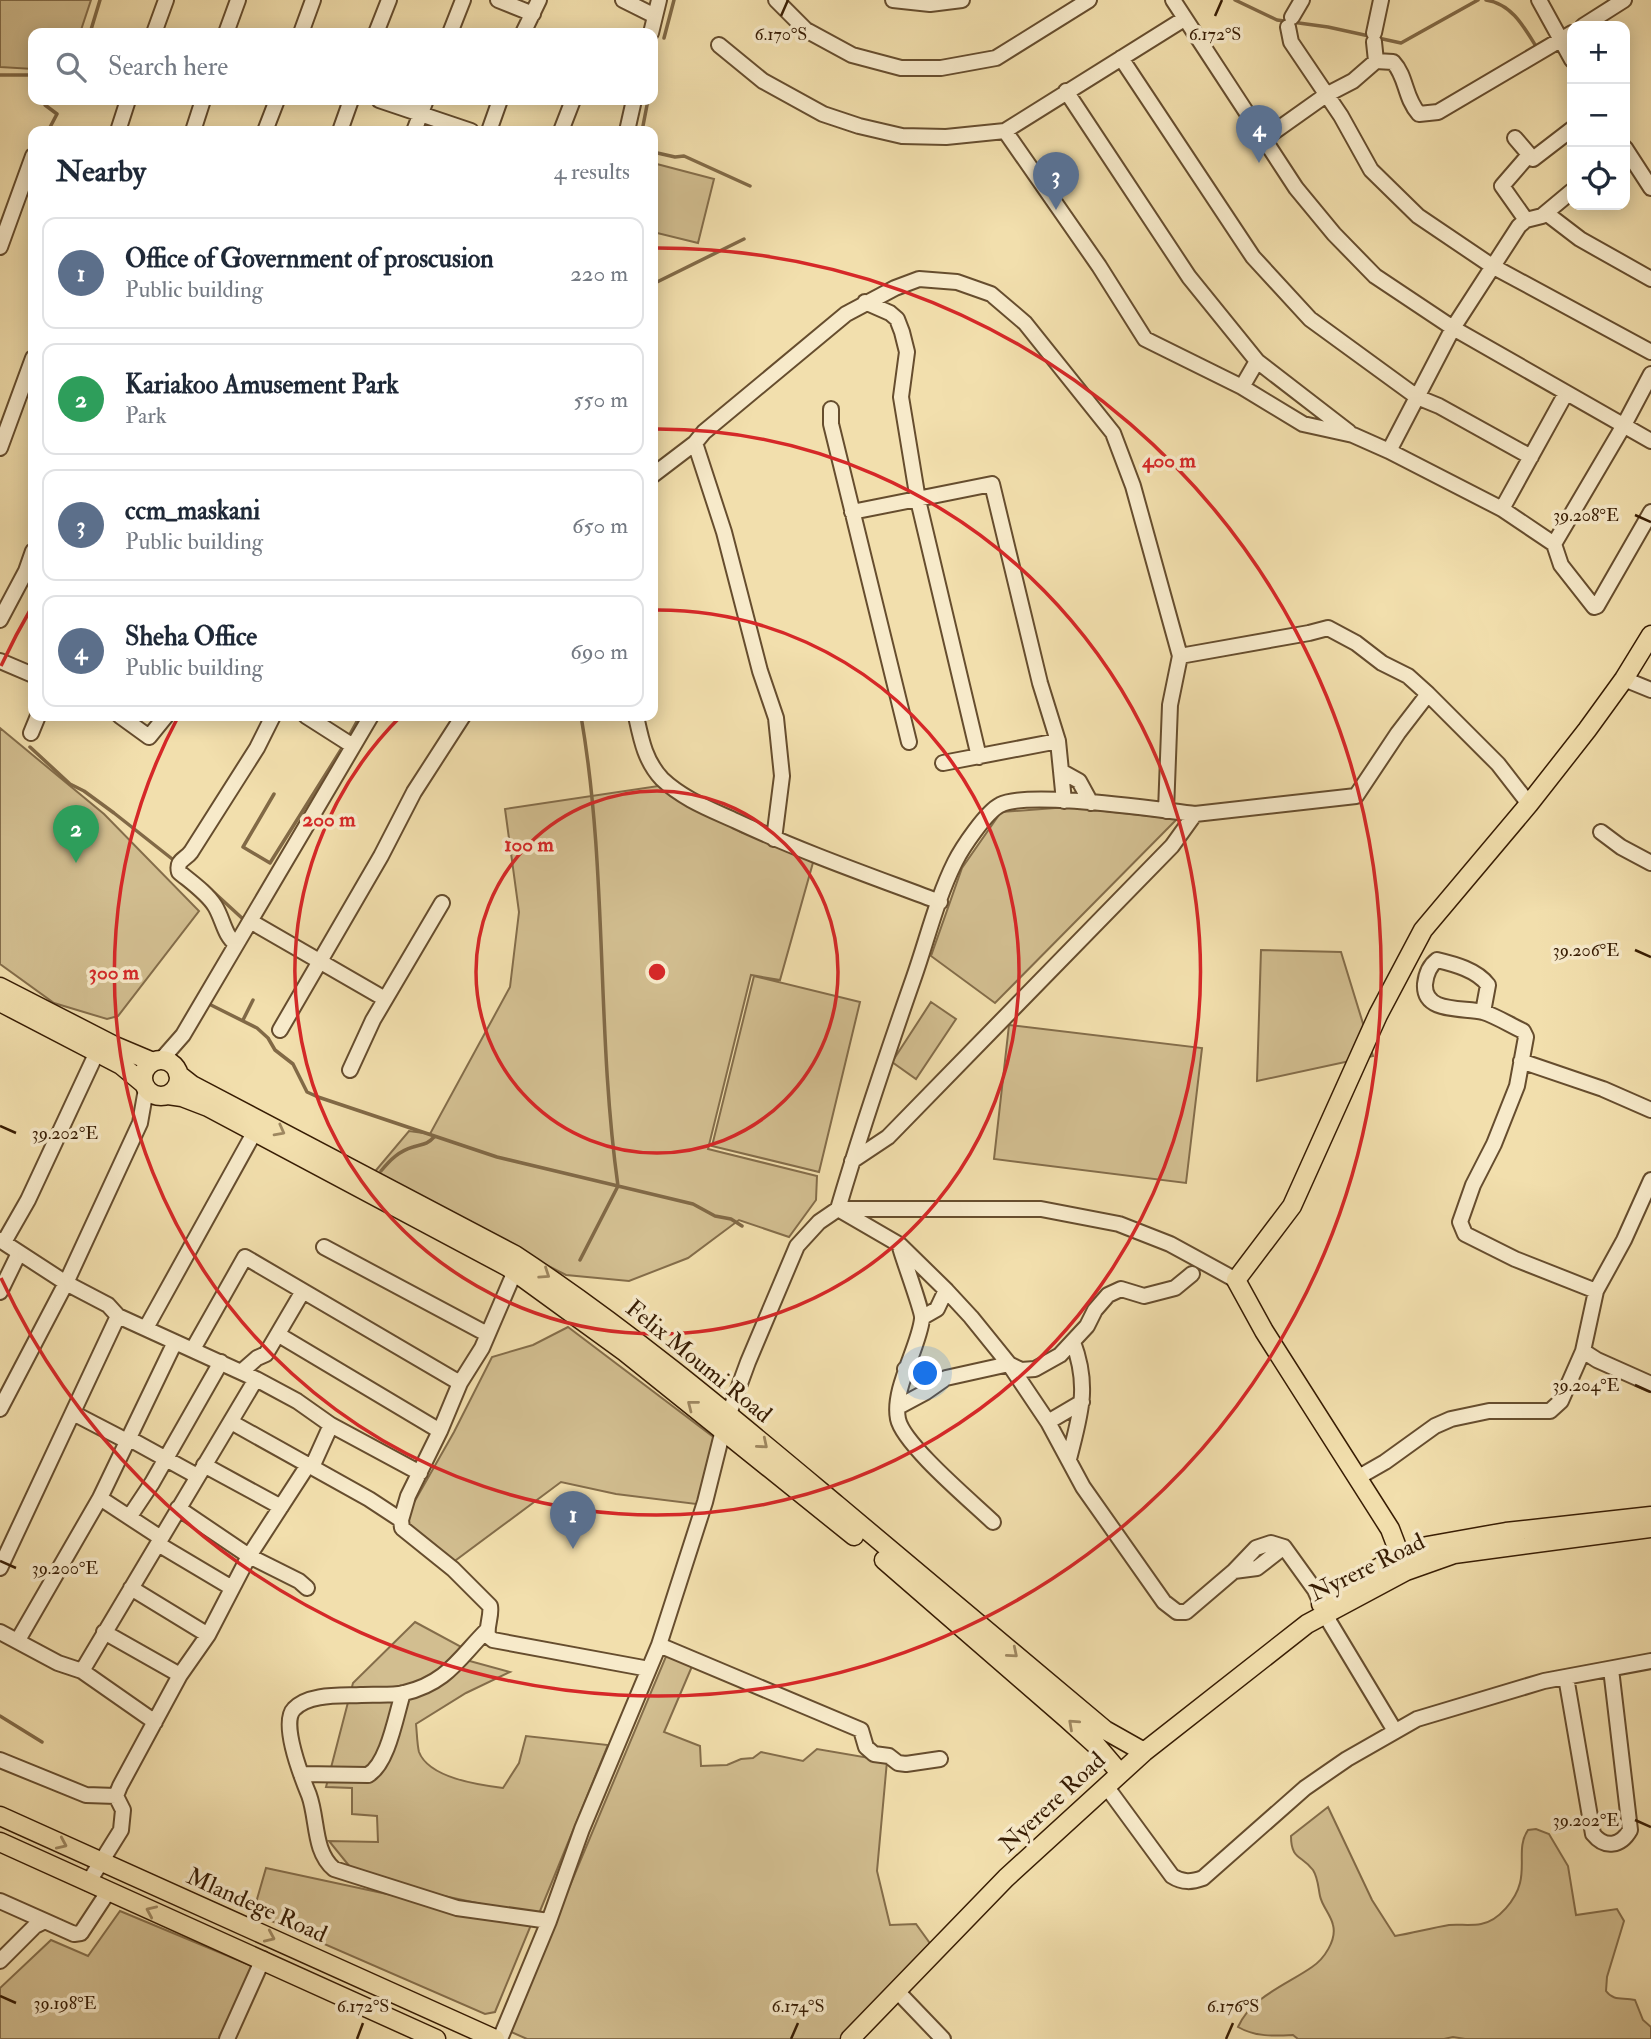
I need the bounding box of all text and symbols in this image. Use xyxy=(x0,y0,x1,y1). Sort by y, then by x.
map controls xyxy=(1567,21,1630,210)
button: + xyxy=(1567,21,1630,84)
text: 6.170°S xyxy=(755,23,807,46)
text: 6.172°S xyxy=(1189,23,1241,46)
search box xyxy=(28,28,658,105)
icon: search xyxy=(52,48,90,86)
text: Search here xyxy=(108,51,228,83)
button: − xyxy=(1567,84,1630,147)
pin: 4 xyxy=(1236,105,1282,163)
button: locate xyxy=(1567,147,1630,210)
pin: 3 xyxy=(1033,152,1079,210)
text: Nearby xyxy=(56,153,146,190)
text: 4 results xyxy=(554,157,630,186)
text: Office of Government of proscusion xyxy=(125,243,494,275)
text: 1 xyxy=(77,259,85,288)
text: 220 m xyxy=(570,259,628,288)
text: Public building xyxy=(125,275,263,304)
text: Kariakoo Amusement Park xyxy=(125,369,399,401)
text: 2 xyxy=(75,385,87,414)
text: 550 m xyxy=(574,385,628,414)
text: Park xyxy=(125,401,167,430)
text: 400 m xyxy=(1141,447,1196,474)
text: ccm_maskani xyxy=(125,495,260,527)
text: 39.208°E xyxy=(1553,504,1619,527)
text: 3 xyxy=(77,511,85,540)
text: 650 m xyxy=(572,511,628,540)
text: Public building xyxy=(125,527,263,556)
text: Sheha Office xyxy=(125,621,257,653)
text: 4 xyxy=(75,637,87,666)
text: 690 m xyxy=(570,637,628,666)
text: Public building xyxy=(125,653,263,682)
pin: 2 xyxy=(53,805,99,863)
text: 200 m xyxy=(303,806,356,833)
text: 100 m xyxy=(504,831,555,858)
text: 39.206°E xyxy=(1553,939,1619,962)
text: 300 m xyxy=(89,959,140,986)
centre of rings xyxy=(645,960,669,984)
text: 39.202°E xyxy=(32,1122,98,1145)
one-way arrow xyxy=(273,1123,286,1136)
one-way arrow xyxy=(537,1266,550,1278)
street label: Felix Moumi Road xyxy=(619,1293,778,1430)
your location xyxy=(908,1356,942,1390)
text: 39.204°E xyxy=(1553,1374,1619,1397)
one-way arrow xyxy=(687,1401,700,1414)
one-way arrow xyxy=(755,1436,768,1448)
pin: 1 xyxy=(550,1491,596,1549)
street label: Nyrere Road xyxy=(1304,1526,1430,1609)
text: 39.200°E xyxy=(32,1557,98,1580)
one-way arrow xyxy=(1004,1645,1017,1657)
one-way arrow xyxy=(1068,1720,1081,1732)
street label: Nyerere Road xyxy=(993,1745,1112,1860)
text: 39.202°E xyxy=(1553,1809,1619,1832)
one-way arrow xyxy=(55,1836,67,1850)
street label: Mlandege Road xyxy=(182,1861,332,1950)
one-way arrow xyxy=(145,1905,158,1919)
one-way arrow xyxy=(262,1929,275,1943)
text: 39.198°E xyxy=(34,1992,97,2015)
text: 6.172°S xyxy=(337,1995,389,2018)
text: 6.174°S xyxy=(772,1995,824,2018)
text: 6.176°S xyxy=(1207,1995,1259,2018)

